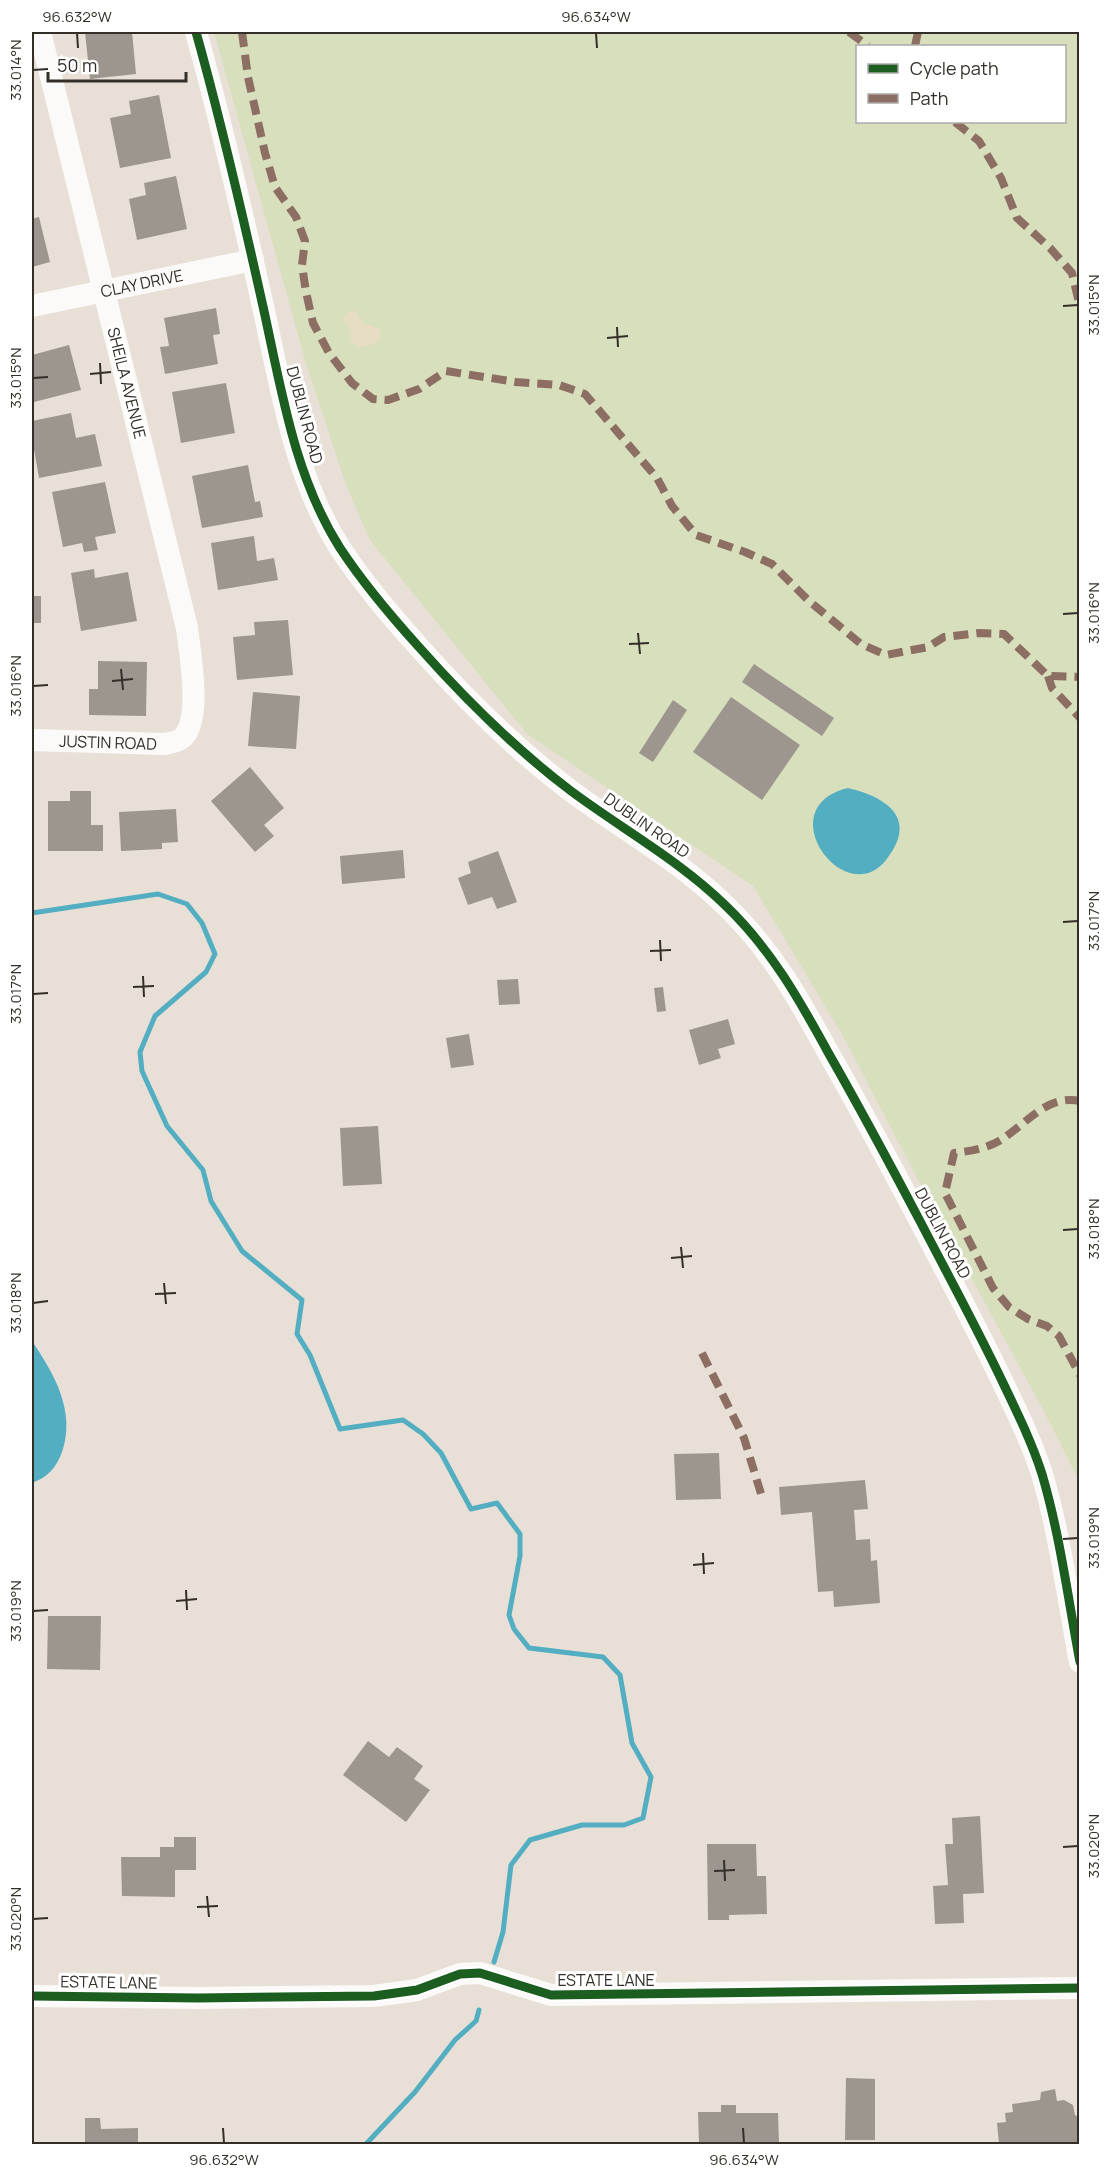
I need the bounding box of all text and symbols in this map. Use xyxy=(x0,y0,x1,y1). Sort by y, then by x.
text: 96.632°W xyxy=(42,6,112,27)
text: 96.634°W xyxy=(561,6,631,27)
text: 33.014°N xyxy=(5,39,26,101)
scale bar xyxy=(48,45,186,83)
legend xyxy=(856,45,1066,123)
text: 50 m xyxy=(57,53,97,77)
text: Cycle path xyxy=(910,56,999,80)
text: Path xyxy=(910,86,948,110)
street label: CLAY DRIVE xyxy=(98,264,185,302)
text: 33.015°N xyxy=(1083,274,1104,336)
street label: SHEILA AVENUE xyxy=(103,325,151,441)
text: 33.015°N xyxy=(5,347,26,409)
street label: DUBLIN ROAD xyxy=(281,364,329,466)
text: 33.016°N xyxy=(1083,582,1104,644)
text: 33.016°N xyxy=(5,655,26,717)
street label: JUSTIN ROAD xyxy=(59,730,157,755)
street label: DUBLIN ROAD xyxy=(600,787,694,863)
text: 33.017°N xyxy=(1083,891,1104,951)
text: 33.017°N xyxy=(5,964,26,1024)
street label: DUBLIN ROAD xyxy=(910,1184,976,1283)
text: 33.018°N xyxy=(1083,1198,1104,1260)
text: 33.018°N xyxy=(5,1272,26,1334)
text: 33.019°N xyxy=(1083,1507,1104,1569)
text: 33.019°N xyxy=(5,1580,26,1642)
text: 33.020°N xyxy=(1083,1814,1104,1878)
text: 33.020°N xyxy=(5,1887,26,1951)
street label: ESTATE LANE xyxy=(557,1969,655,1991)
street label: ESTATE LANE xyxy=(60,1970,158,1994)
text: 96.632°W xyxy=(189,2149,259,2170)
text: 96.634°W xyxy=(709,2149,779,2170)

